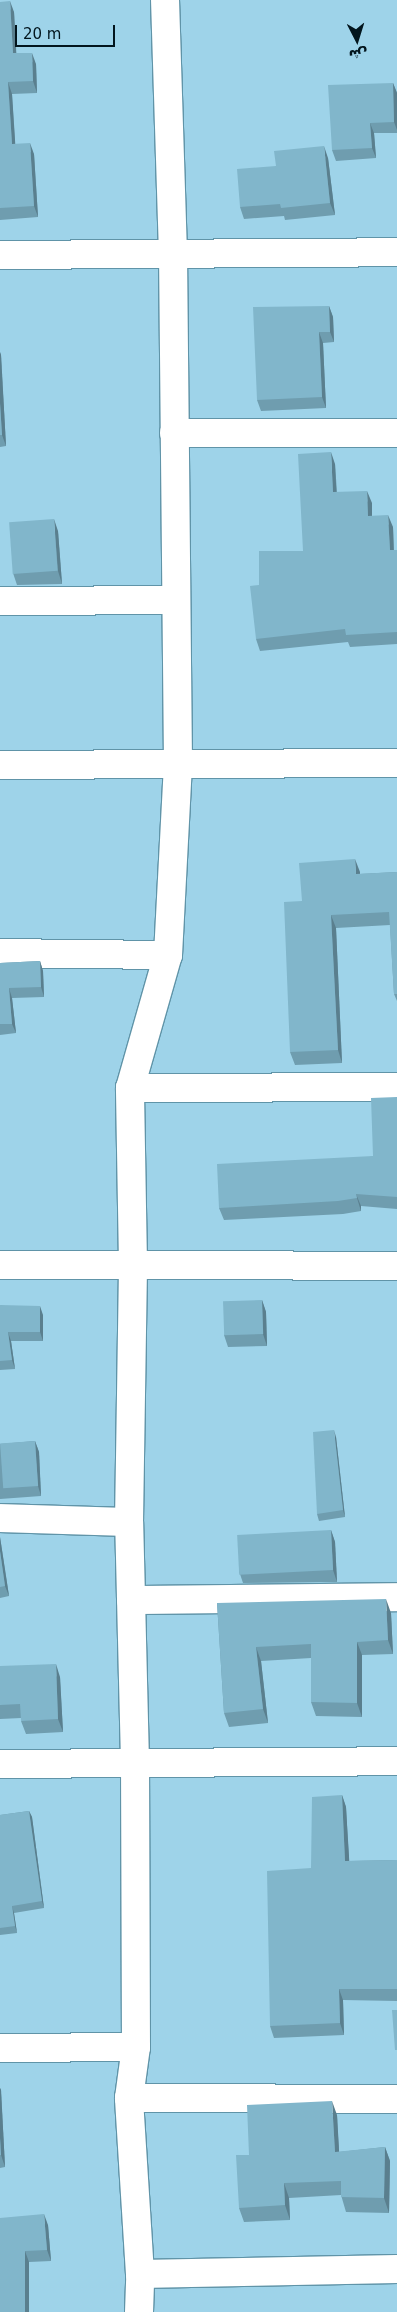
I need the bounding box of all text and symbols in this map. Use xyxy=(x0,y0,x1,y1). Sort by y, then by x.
scale bar xyxy=(18,15,118,47)
north arrow xyxy=(332,15,382,65)
text: 20 m xyxy=(23,25,61,43)
text: ش xyxy=(348,46,369,64)

